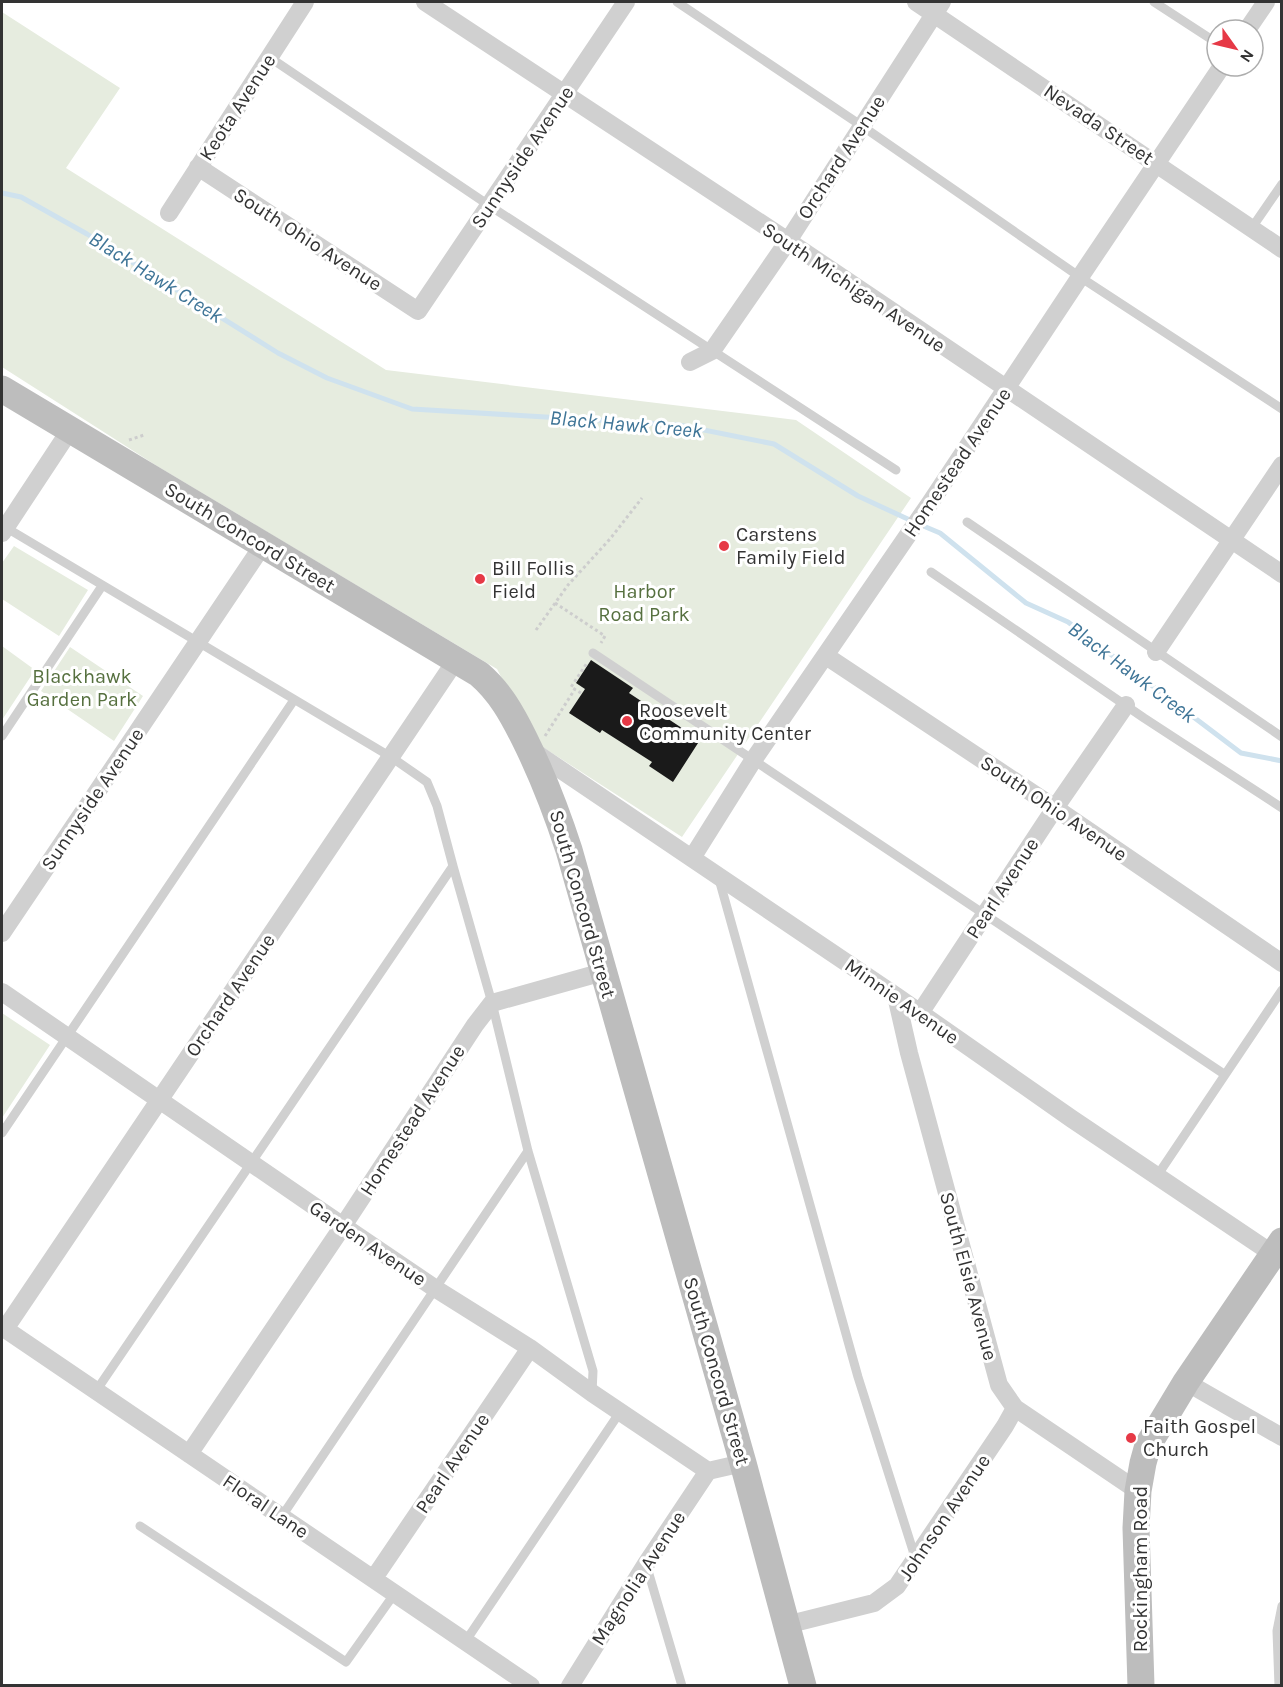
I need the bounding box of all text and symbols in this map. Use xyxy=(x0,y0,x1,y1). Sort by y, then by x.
north arrow xyxy=(1205,18,1265,78)
text: N xyxy=(1236,46,1258,66)
street label: Keota Avenue xyxy=(194,50,280,165)
street label: Nevada Street xyxy=(1039,79,1158,170)
street label: Sunnyside Avenue xyxy=(466,82,579,233)
street label: Orchard Avenue xyxy=(793,91,890,224)
street label: South Ohio Avenue xyxy=(229,183,386,296)
street label: South Michigan Avenue xyxy=(758,218,950,357)
water label: Black Hawk Creek xyxy=(85,226,228,328)
street label: Homestead Avenue xyxy=(899,383,1016,541)
water label: Black Hawk Creek xyxy=(548,405,704,443)
street label: South Concord Street xyxy=(160,477,340,598)
place label: Carstens Family Field xyxy=(736,523,846,569)
marker: Carstens Family Field xyxy=(717,539,731,553)
place label: Bill Follis Field xyxy=(492,557,575,603)
marker: Bill Follis Field xyxy=(473,572,487,586)
park label: Harbor Road Park xyxy=(598,580,690,626)
water label: Black Hawk Creek xyxy=(1063,616,1201,728)
park label: Blackhawk Garden Park xyxy=(27,665,137,711)
place label: Roosevelt Community Center xyxy=(639,699,812,745)
marker: Roosevelt Community Center xyxy=(620,714,634,728)
street label: Sunnyside Avenue xyxy=(36,724,149,875)
street label: South Ohio Avenue xyxy=(976,751,1131,866)
street label: South Concord Street xyxy=(545,807,621,1001)
street label: Pearl Avenue xyxy=(961,833,1044,943)
street label: Orchard Avenue xyxy=(181,929,280,1061)
street label: Minnie Avenue xyxy=(840,954,963,1049)
street label: Homestead Avenue xyxy=(355,1041,470,1200)
street label: South Elsie Avenue xyxy=(935,1189,1002,1363)
street label: Garden Avenue xyxy=(305,1196,430,1291)
street label: South Concord Street xyxy=(679,1274,755,1468)
street label: Pearl Avenue xyxy=(411,1409,494,1518)
place label: Faith Gospel Church xyxy=(1143,1415,1256,1461)
marker: Faith Gospel Church xyxy=(1124,1431,1138,1445)
street label: Johnson Avenue xyxy=(894,1450,995,1585)
street label: Floral Lane xyxy=(219,1469,313,1543)
street label: Rockingham Road xyxy=(1129,1486,1152,1652)
street label: Magnolia Avenue xyxy=(586,1507,690,1650)

